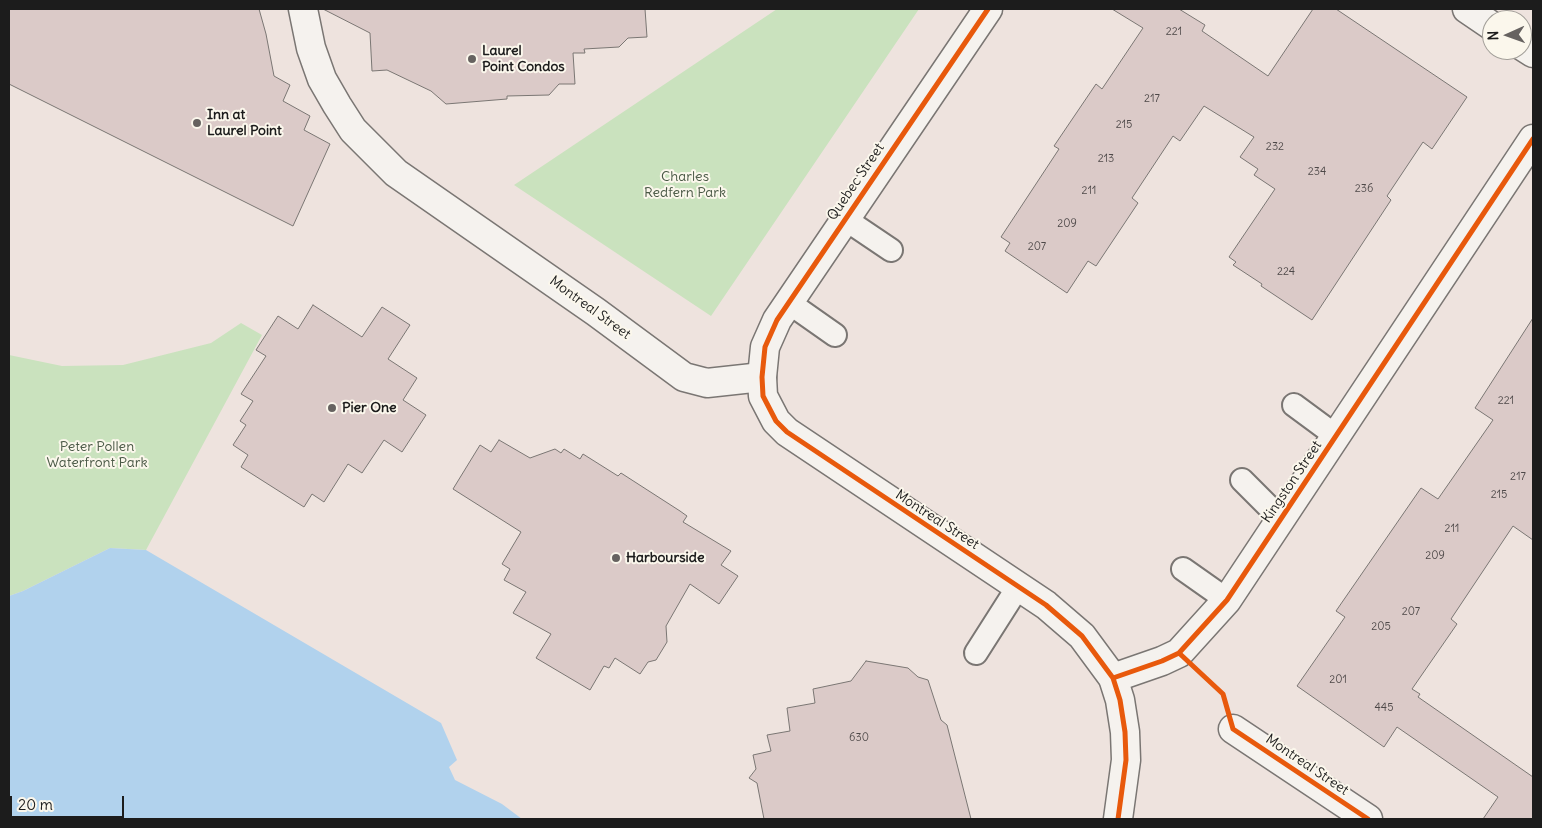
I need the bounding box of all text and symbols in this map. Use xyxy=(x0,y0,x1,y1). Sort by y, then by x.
north arrow xyxy=(1482,10,1532,60)
house number: 221 xyxy=(1166,25,1182,39)
text: N xyxy=(1484,30,1502,41)
place label: Laurel Point Condos xyxy=(482,43,565,75)
marker: Laurel Point Condos xyxy=(466,53,478,65)
house number: 217 xyxy=(1144,92,1160,106)
place label: Inn at Laurel Point xyxy=(207,107,282,140)
marker: Inn at Laurel Point xyxy=(191,117,203,129)
house number: 215 xyxy=(1116,118,1132,132)
street label: Quebec Street xyxy=(824,140,888,224)
house number: 232 xyxy=(1266,140,1284,154)
house number: 213 xyxy=(1098,152,1114,166)
house number: 234 xyxy=(1308,165,1326,179)
park label: Charles Redfern Park xyxy=(644,169,726,202)
house number: 236 xyxy=(1355,182,1373,196)
house number: 211 xyxy=(1082,184,1096,198)
house number: 209 xyxy=(1057,217,1077,231)
house number: 207 xyxy=(1028,240,1046,254)
house number: 224 xyxy=(1277,265,1295,279)
street label: Montreal Street xyxy=(546,273,634,343)
house number: 221 xyxy=(1498,394,1514,408)
place label: Pier One xyxy=(342,400,397,416)
marker: Pier One xyxy=(326,402,338,414)
street label: Kingston Street xyxy=(1258,438,1326,526)
park label: Peter Pollen Waterfront Park xyxy=(46,439,148,472)
house number: 217 xyxy=(1510,470,1526,484)
street label: Montreal Street xyxy=(892,487,982,553)
house number: 215 xyxy=(1491,488,1507,502)
house number: 211 xyxy=(1445,522,1459,536)
house number: 209 xyxy=(1425,549,1445,563)
place label: Harbourside xyxy=(626,550,704,566)
marker: Harbourside xyxy=(610,552,622,564)
house number: 207 xyxy=(1402,605,1420,619)
house number: 205 xyxy=(1371,620,1391,634)
house number: 201 xyxy=(1329,673,1347,687)
house number: 445 xyxy=(1374,701,1394,715)
house number: 630 xyxy=(849,731,869,745)
street label: Montreal Street xyxy=(1262,731,1352,799)
scale bar xyxy=(12,786,126,818)
text: 20 m xyxy=(18,795,53,814)

